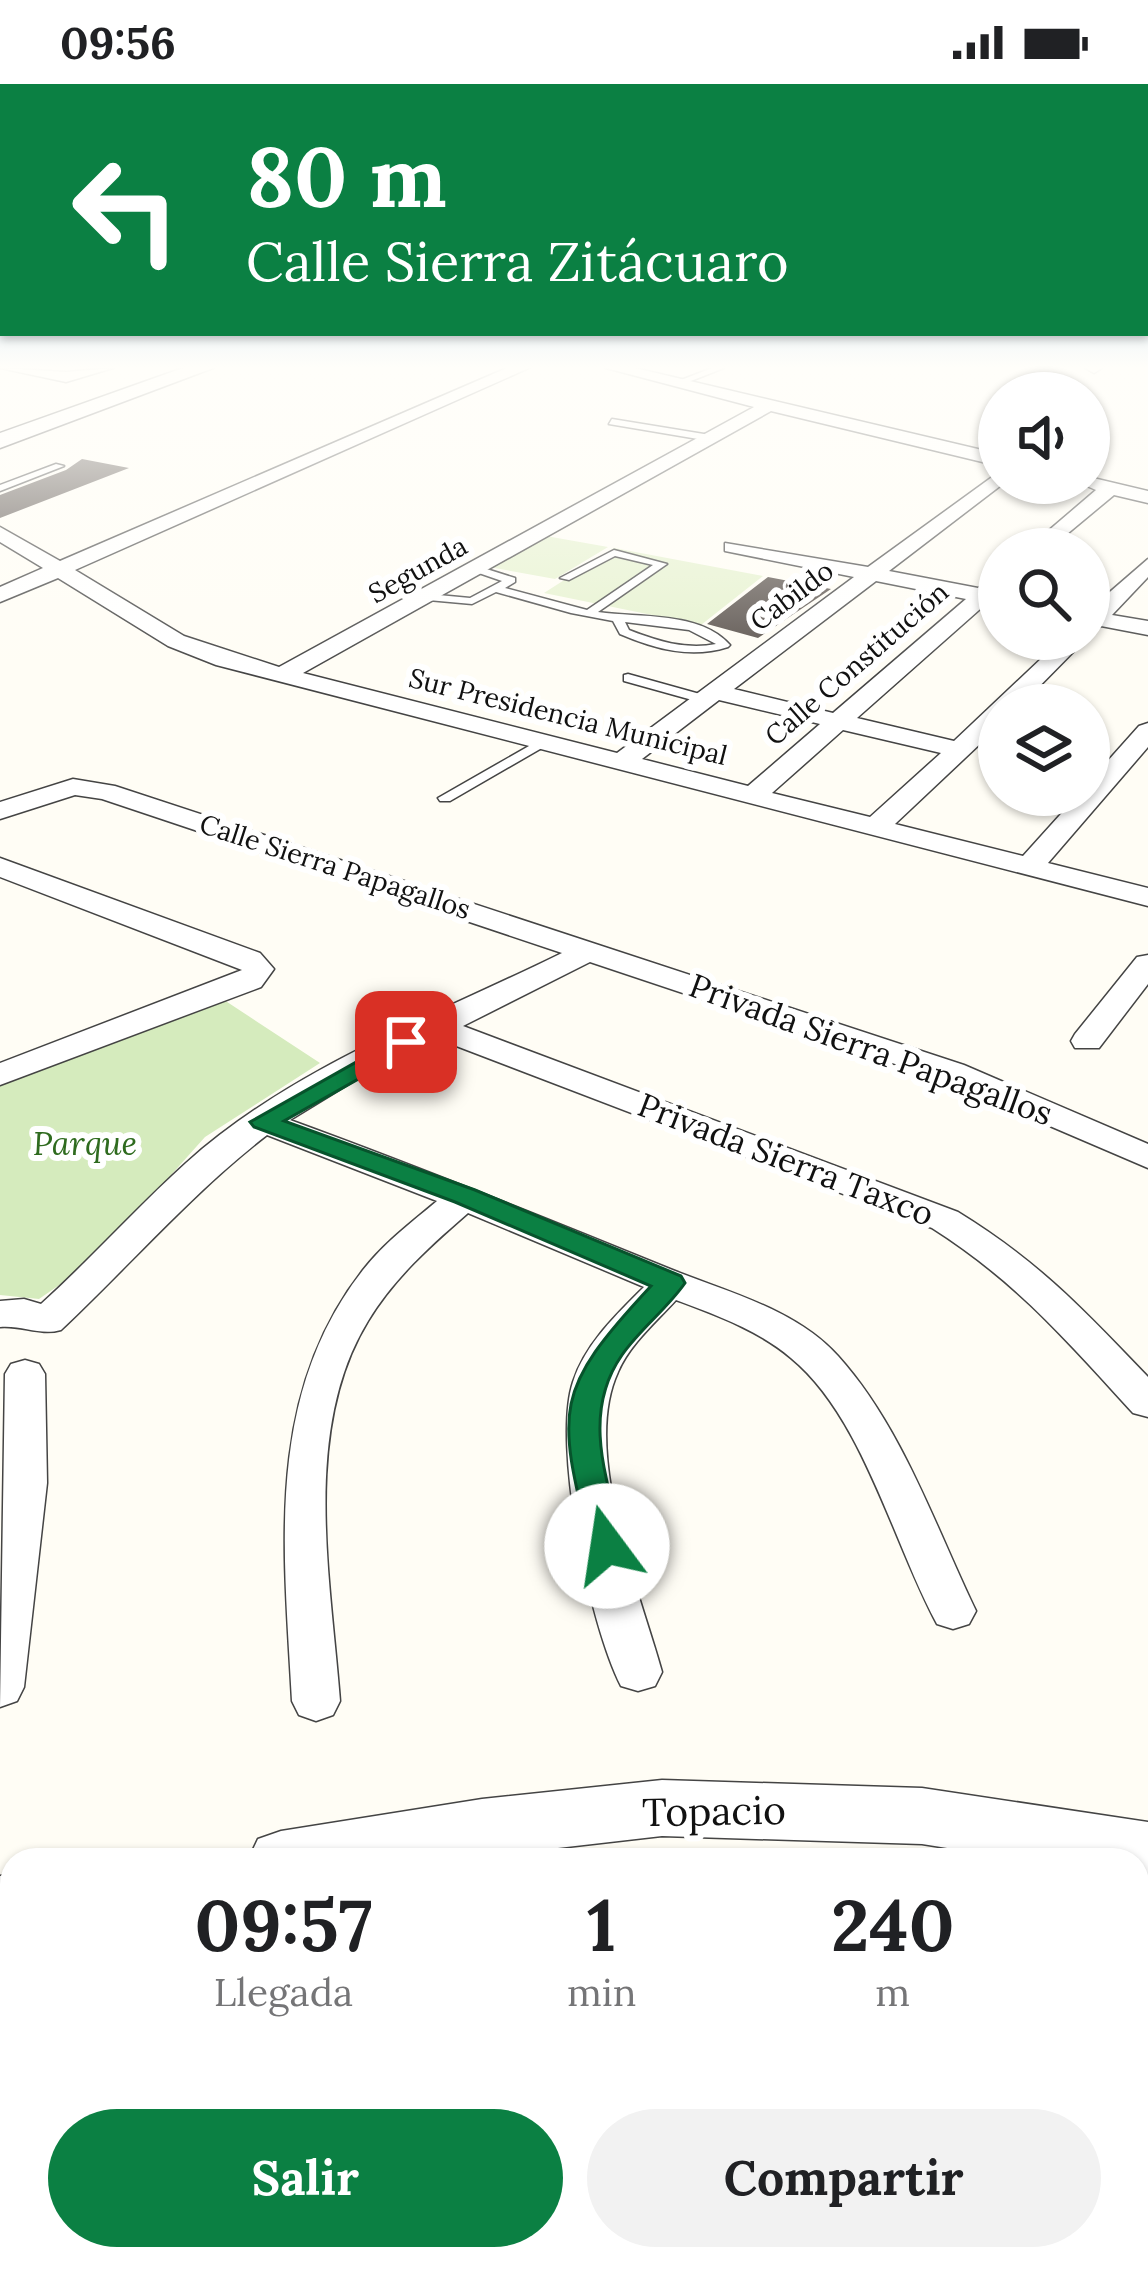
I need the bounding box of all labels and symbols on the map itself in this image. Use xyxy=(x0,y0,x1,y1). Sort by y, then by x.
street label: Segunda xyxy=(362,528,473,610)
street label: Cabildo xyxy=(743,553,840,637)
street label: Calle Constitución xyxy=(758,574,955,752)
street label: Sur Presidencia Municipal xyxy=(405,660,731,772)
street label: Calle Sierra Papagallos xyxy=(196,806,475,926)
street label: Privada Sierra Papagallos xyxy=(684,964,1058,1134)
pin xyxy=(355,991,457,1093)
street label: Privada Sierra Taxco xyxy=(632,1083,940,1235)
park label: Parque xyxy=(33,1122,137,1164)
position arrow xyxy=(544,1483,670,1609)
street label: Topacio xyxy=(642,1785,786,1837)

